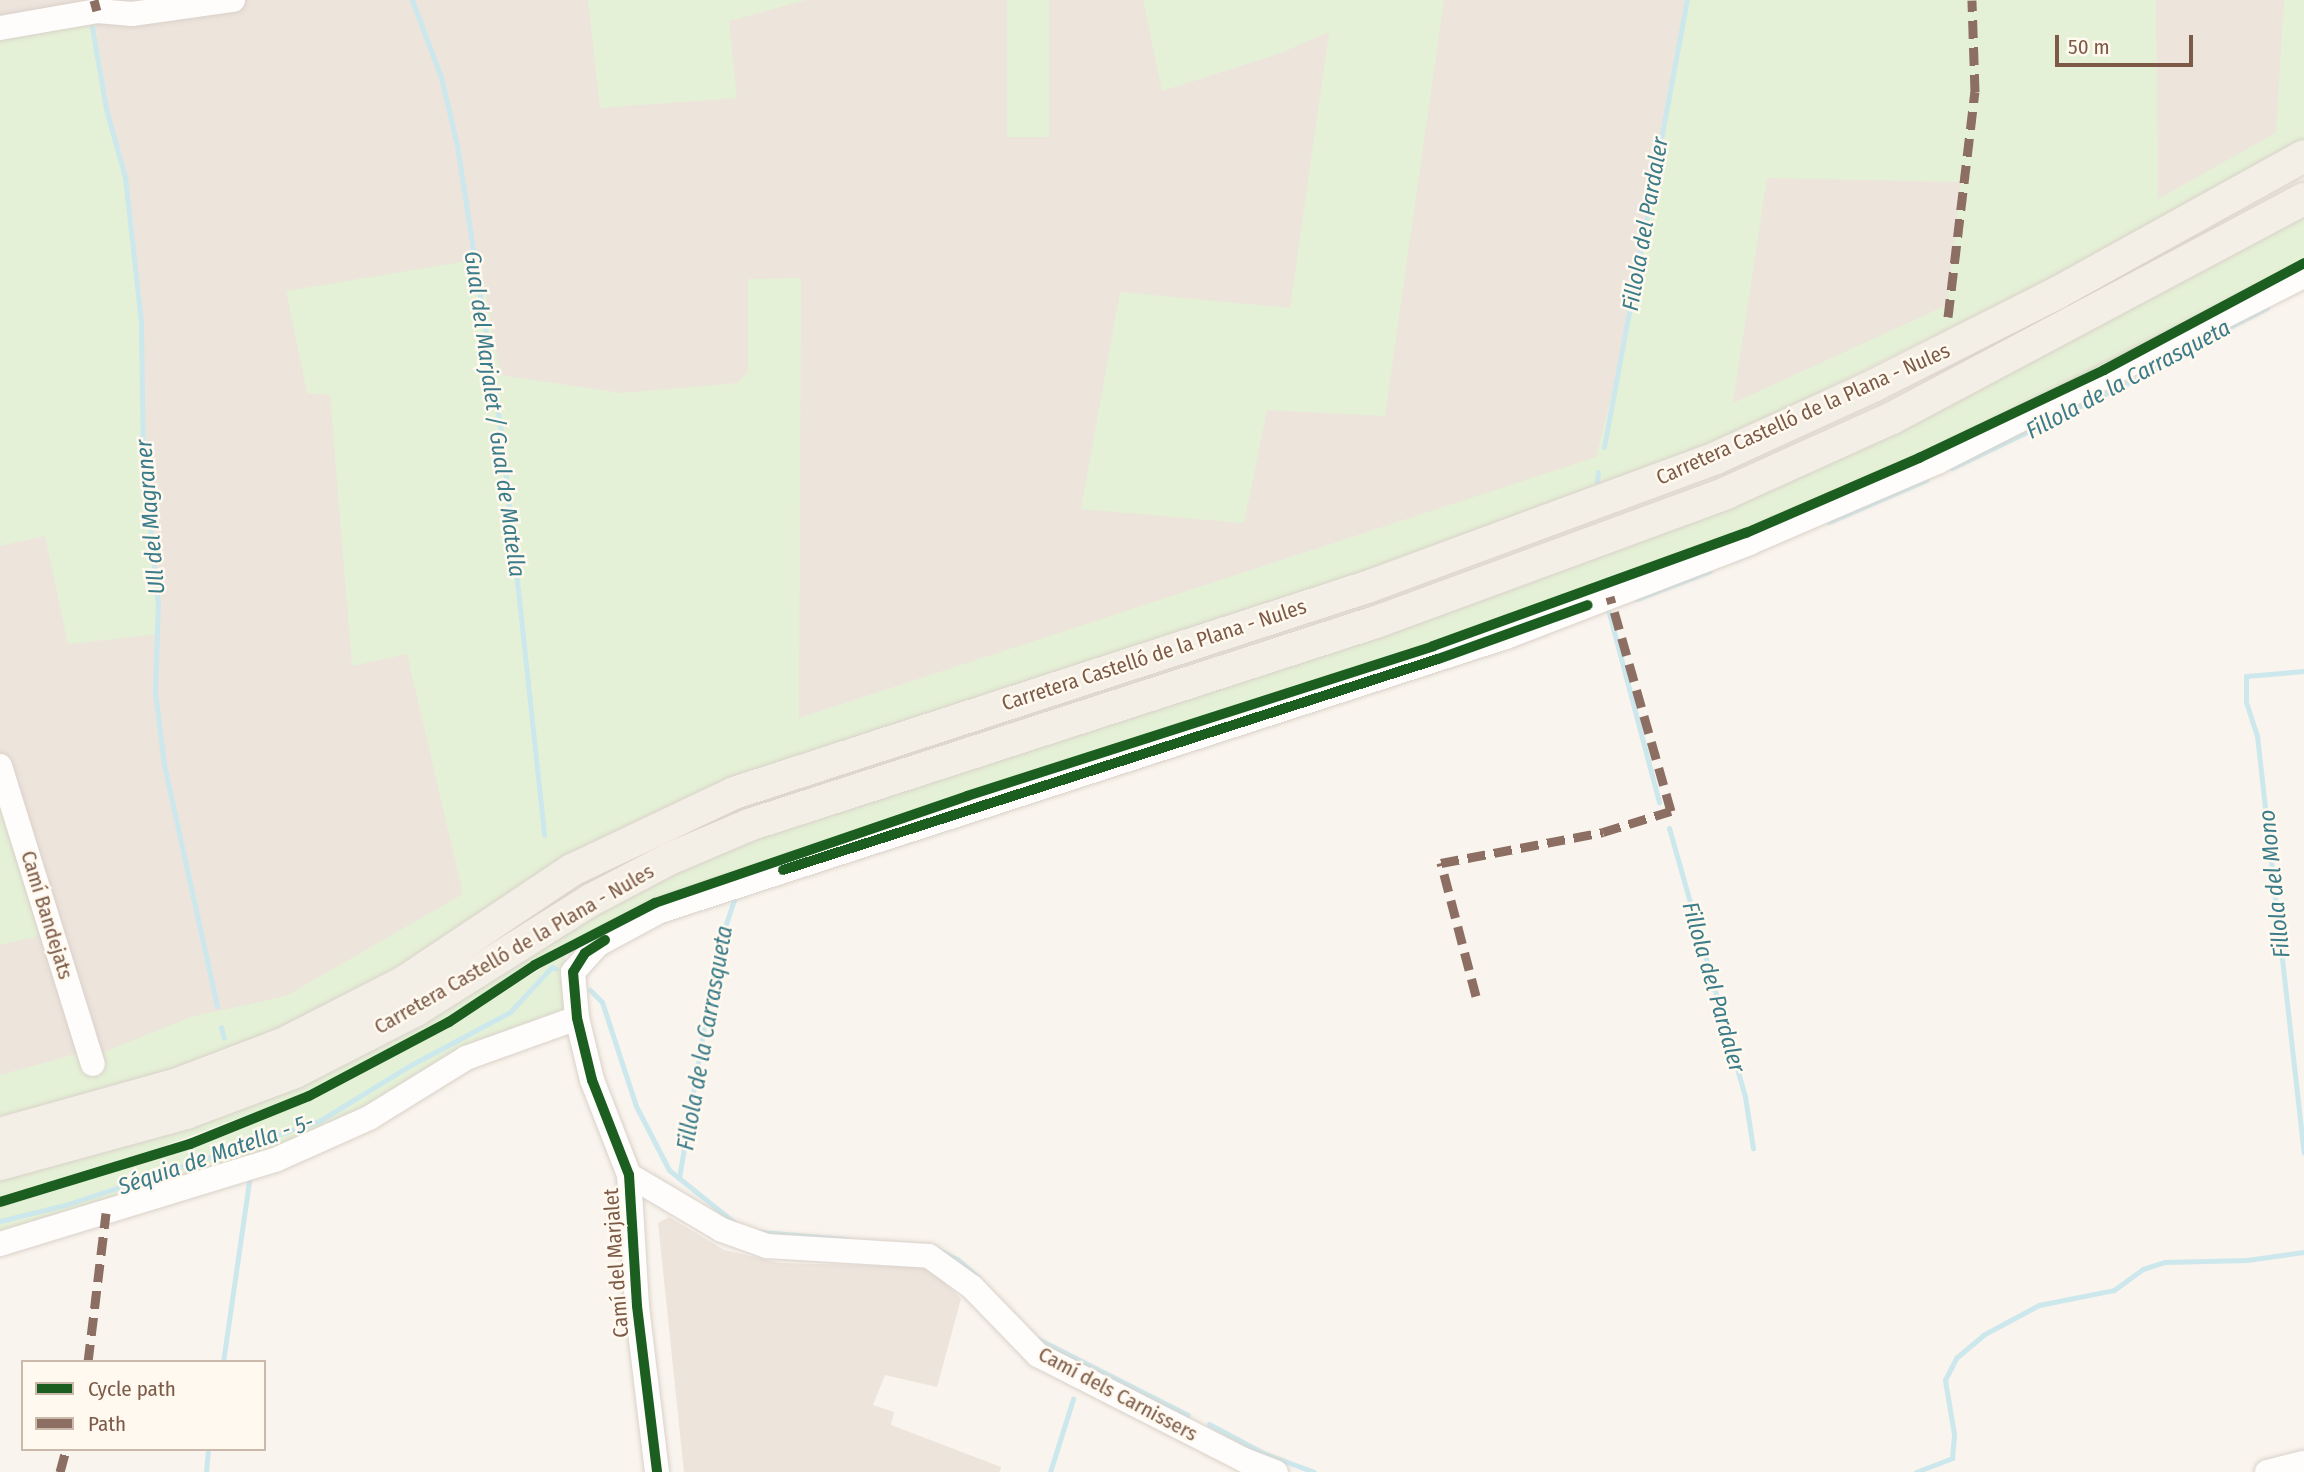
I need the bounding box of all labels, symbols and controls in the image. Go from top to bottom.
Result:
scale bar [2059,21,2197,65]
text: 50 m [2068,34,2110,60]
water label: Fillola del Pardaler [1616,135,1674,313]
water label: Gual del Marjalet / Gual de Matella [458,249,532,579]
water label: Fillola de la Carrasqueta [2021,313,2235,445]
street label: Carretera Castelló de la Plana - Nules [1652,338,1954,490]
water label: Ull del Magraner [129,438,171,596]
street label: Carretera Castelló de la Plana - Nules [999,594,1309,716]
water label: Fillola del Mono [2252,808,2296,960]
street label: Camí Bandejats [16,848,78,982]
street label: Carretera Castelló de la Plana - Nules [370,858,658,1040]
water label: Fillola del Pardaler [1676,899,1752,1075]
water label: Fillola de la Carrasqueta [672,924,738,1152]
water label: Séquia de Matella - 5- [115,1108,317,1200]
street label: Camí del Marjalet [598,1187,634,1339]
street label: Camí dels Carnissers [1034,1341,1202,1447]
legend [21,1360,266,1451]
text: Cycle path [88,1376,176,1402]
text: Path [88,1411,126,1437]

